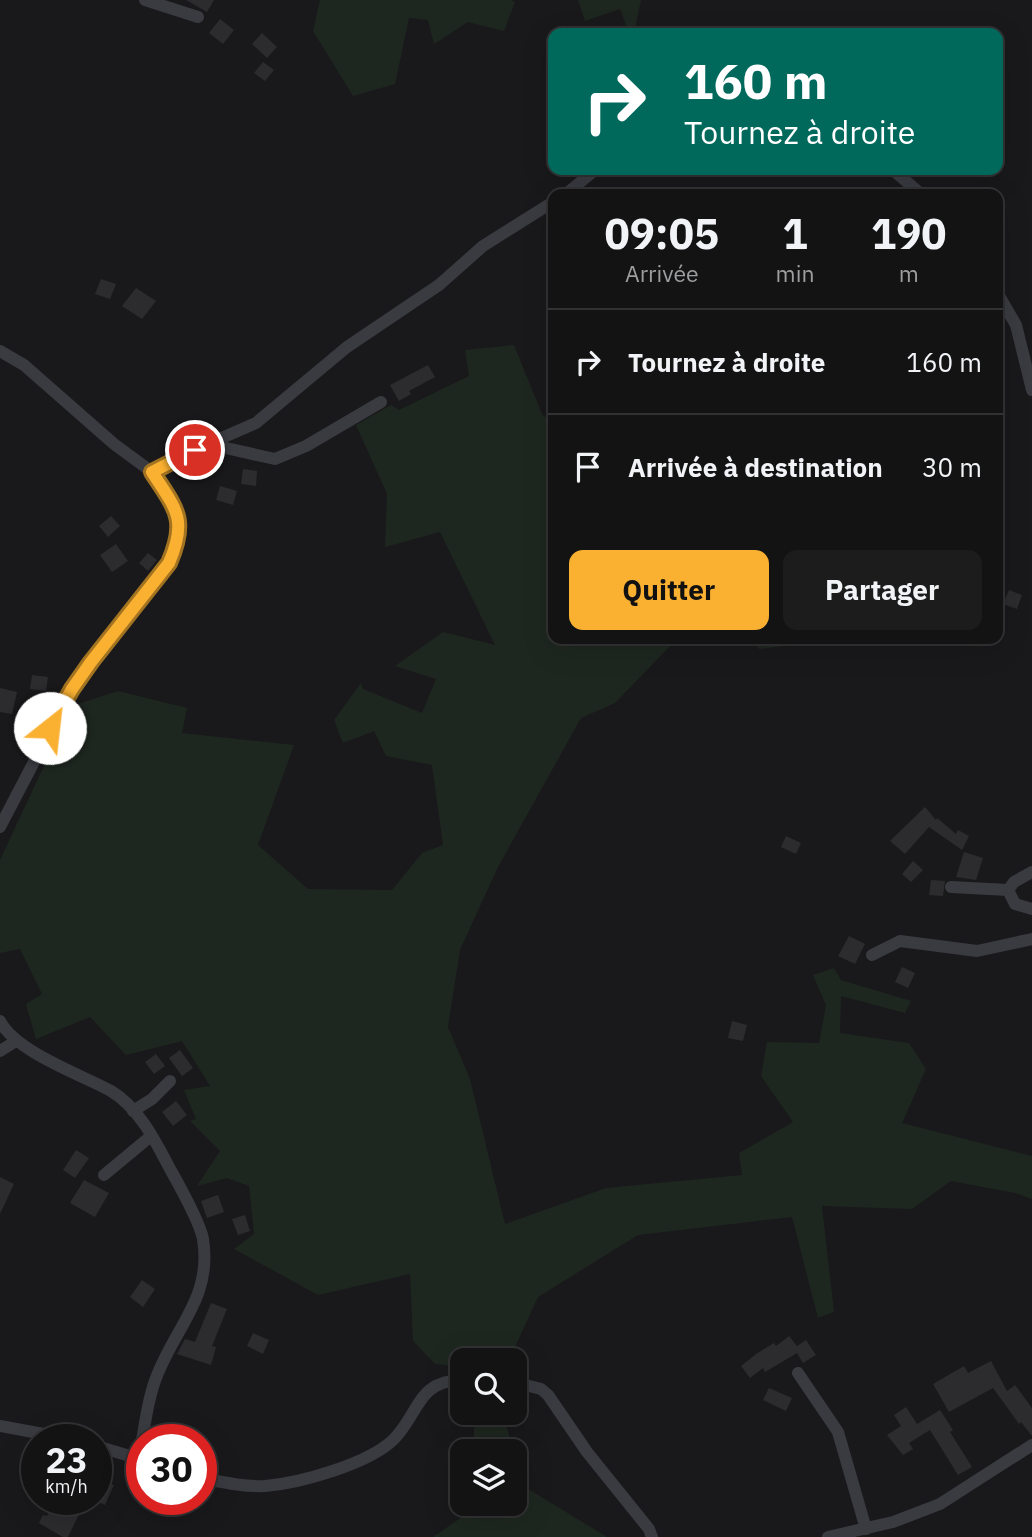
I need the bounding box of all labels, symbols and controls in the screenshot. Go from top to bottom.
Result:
text: 160 m [684,49,828,112]
icon: right [569,56,660,147]
text: Tournez à droite [684,111,915,153]
text: 09:05 [604,206,719,261]
text: 1 [782,206,808,261]
text: 190 [871,206,947,261]
text: Arrivée [625,258,699,288]
text: min [776,258,814,288]
text: m [899,258,919,288]
icon: right [569,343,607,381]
text: Tournez à droite [628,345,825,379]
text: 160 m [906,345,982,379]
pin [165,420,225,480]
icon: arrive [176,431,214,469]
icon: arrive [569,448,607,486]
text: Arrivée à destination [628,450,883,484]
text: 30 m [922,450,982,484]
button: Quitter [569,550,769,630]
button: Partager [783,550,982,630]
position arrow [13,691,87,765]
map controls [450,1348,527,1516]
button: search [450,1348,527,1425]
speed limit sign: 30 [126,1424,217,1515]
text: 23 [45,1437,88,1483]
button: layers [450,1439,527,1516]
text: km/h [45,1475,88,1498]

